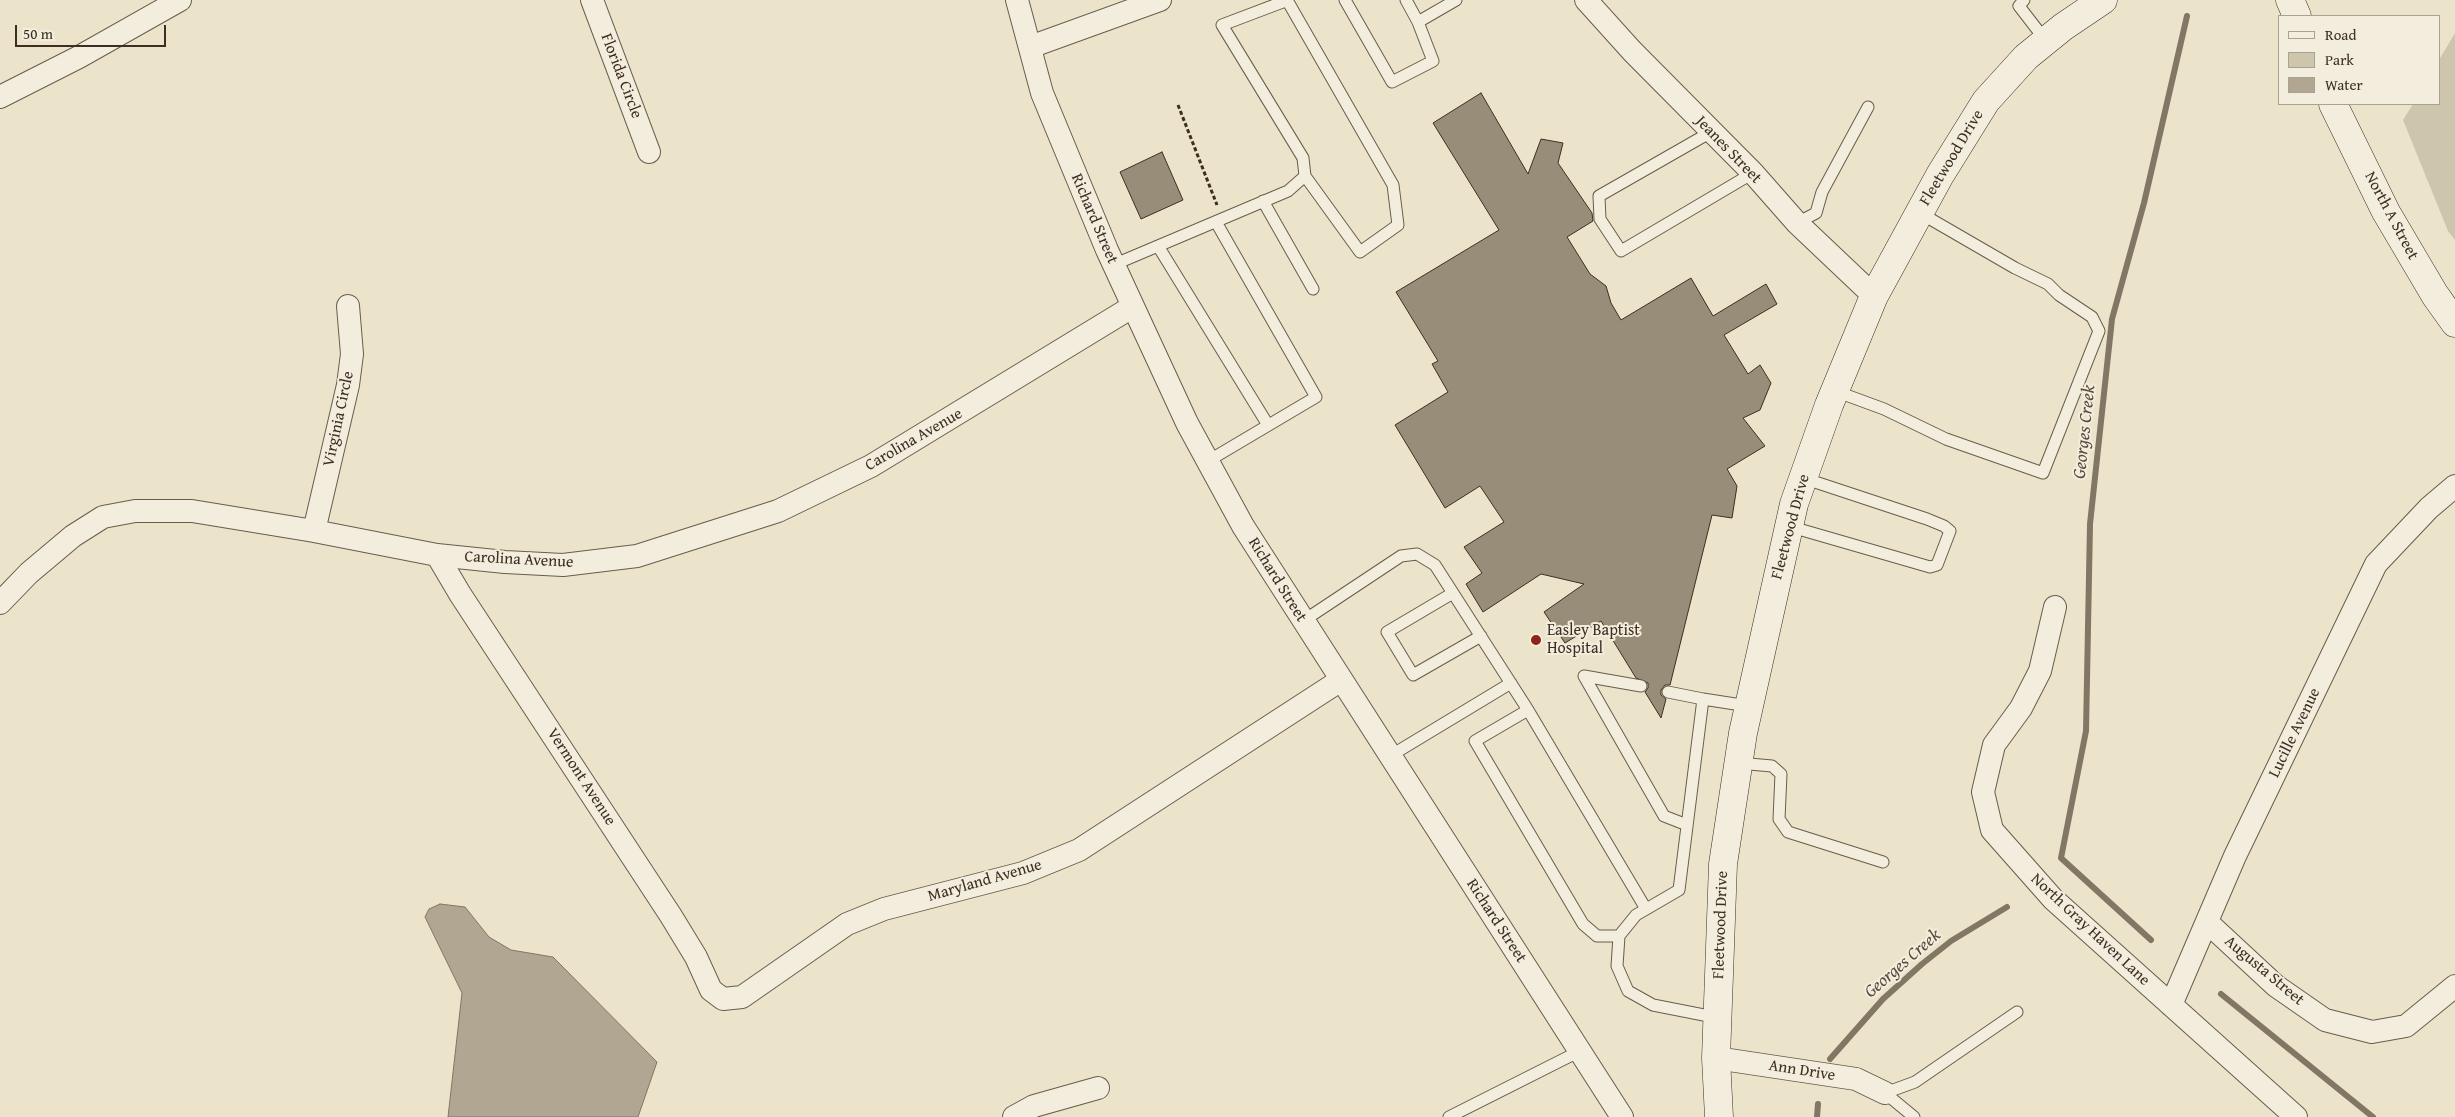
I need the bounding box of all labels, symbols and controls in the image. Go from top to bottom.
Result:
scale bar [18,15,169,47]
legend [2278,15,2440,105]
text: 50 m [23,23,53,44]
text: Road [2325,24,2356,45]
street label: Florida Circle [596,31,646,121]
text: Park [2325,49,2354,70]
text: Water [2325,74,2363,95]
street label: Fleetwood Drive [1916,107,1988,209]
street label: Jeanes Street [1691,112,1765,188]
street label: North A Street [2360,169,2422,263]
street label: Richard Street [1066,171,1122,267]
street label: Virginia Circle [320,370,358,468]
water label: Georges Creek [2069,384,2101,480]
street label: Carolina Avenue [862,404,966,476]
street label: Fleetwood Drive [1768,472,1814,582]
street label: Richard Street [1243,534,1311,626]
street label: Carolina Avenue [464,548,574,572]
place label: Easley Baptist Hospital [1547,621,1640,659]
marker: Easley Baptist Hospital [1529,633,1543,647]
street label: Lucille Avenue [2265,685,2325,781]
street label: Vermont Avenue [542,725,620,829]
street label: Maryland Avenue [926,856,1044,906]
street label: North Gray Haven Lane [2027,870,2153,990]
street label: Fleetwood Drive [1710,871,1732,979]
street label: Richard Street [1462,875,1530,967]
water label: Georges Creek [1860,925,1946,1003]
street label: Augusta Street [2220,932,2308,1010]
street label: Ann Drive [1767,1056,1837,1086]

